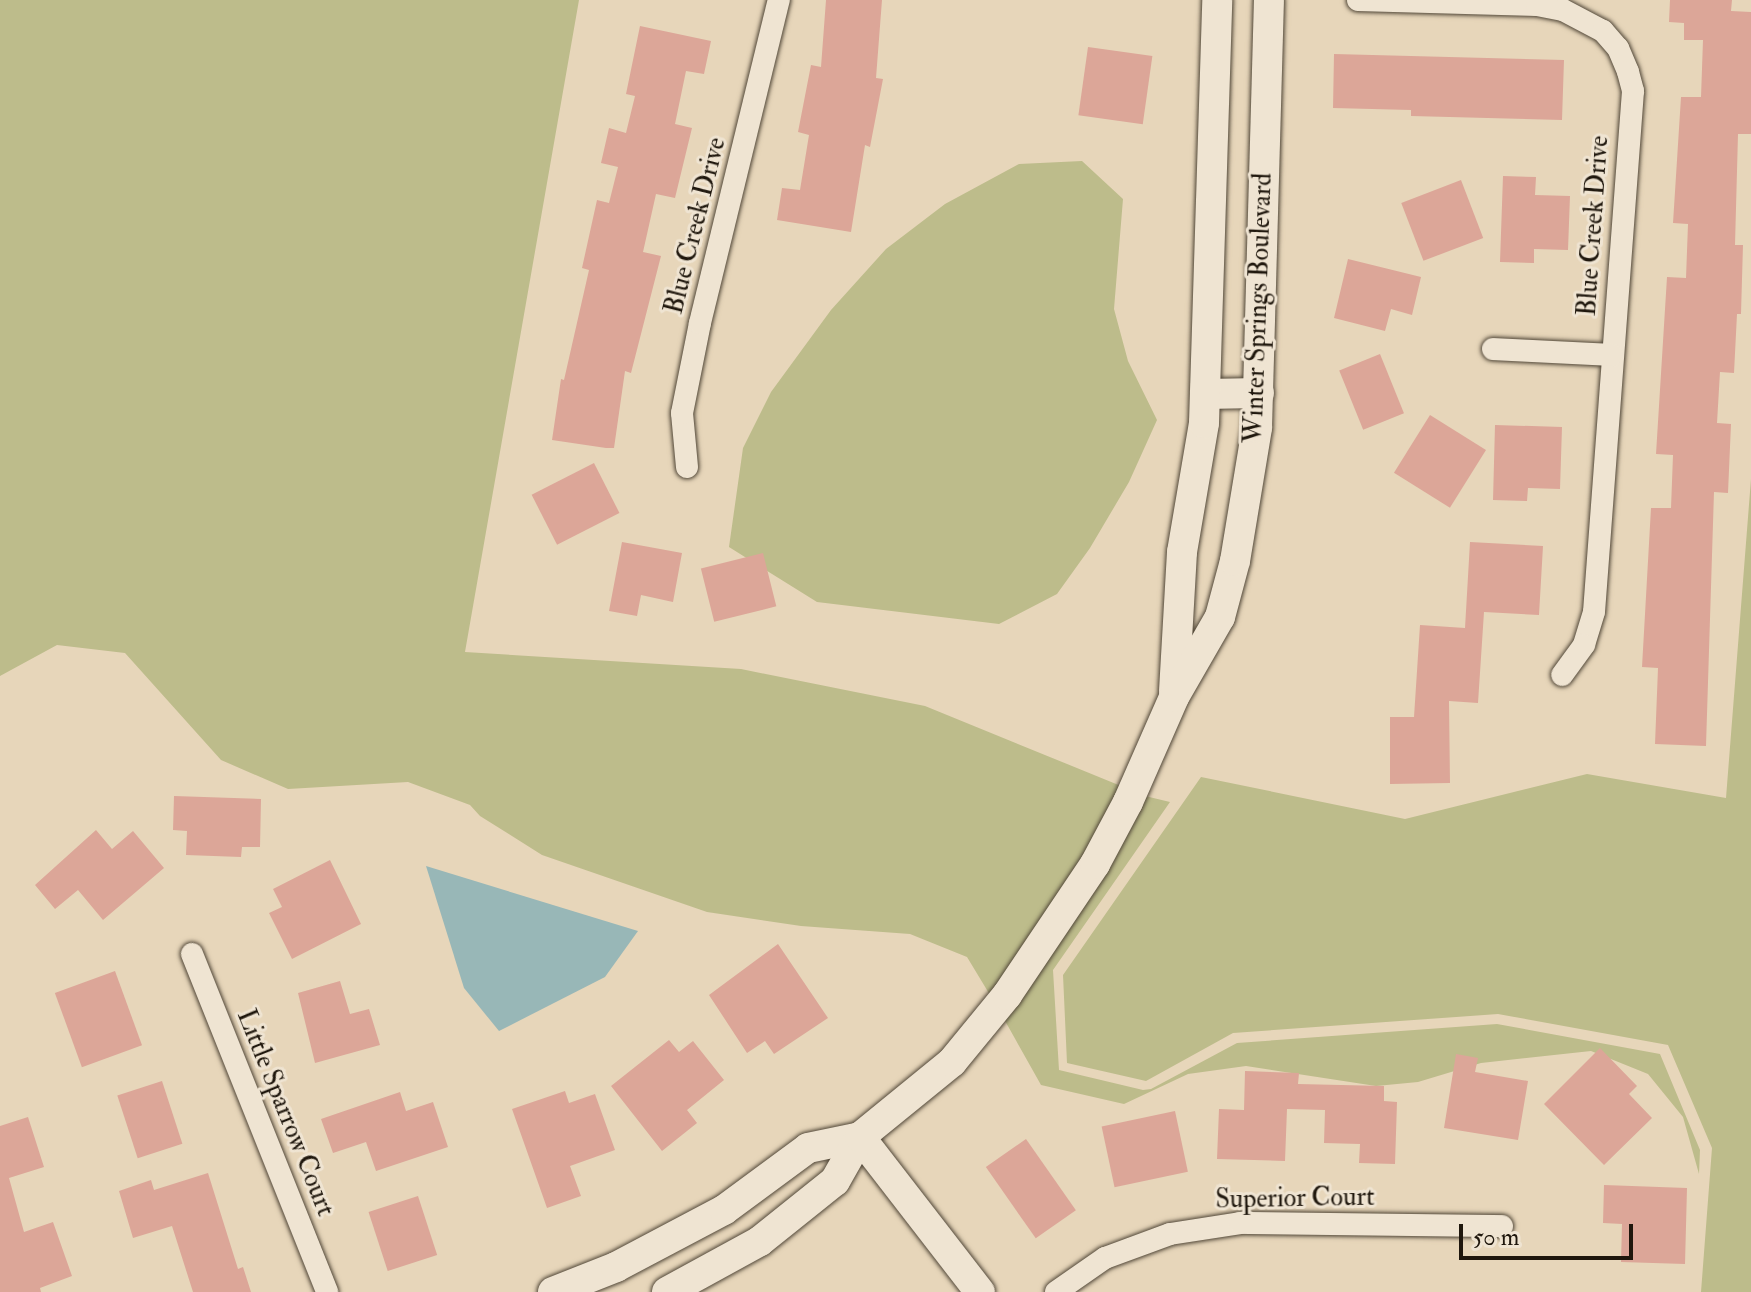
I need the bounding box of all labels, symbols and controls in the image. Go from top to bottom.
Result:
street label: Blue Creek Drive [659,134,733,318]
street label: Blue Creek Drive [1572,135,1616,317]
street label: Winter Springs Boulevard [1239,172,1279,444]
street label: Little Sparrow Court [229,1005,341,1221]
street label: Superior Court [1215,1182,1375,1216]
scale bar [1463,1208,1637,1258]
text: 50 m [1473,1222,1519,1253]

